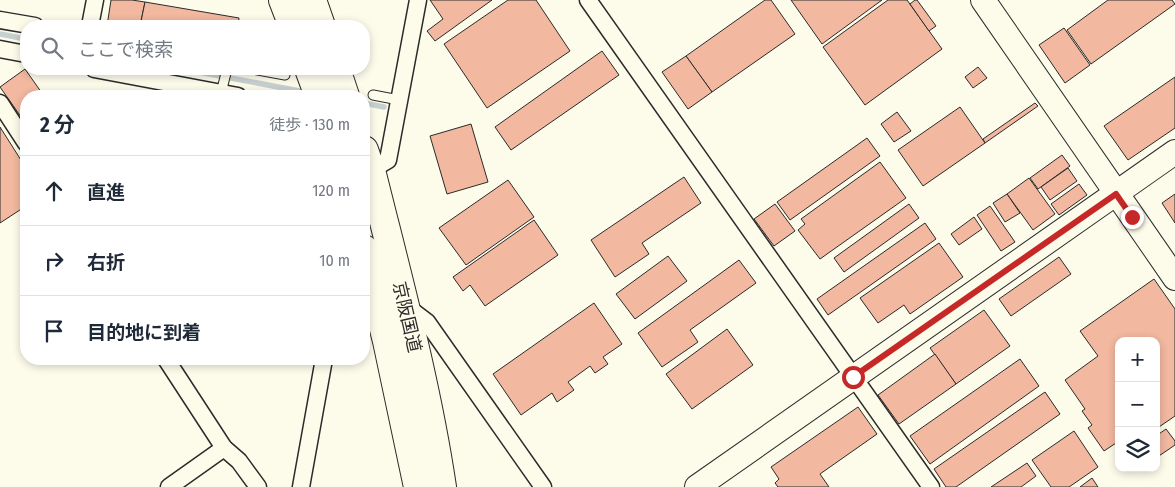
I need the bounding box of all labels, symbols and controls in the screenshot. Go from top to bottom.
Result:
search box [20,20,370,75]
icon: search [38,34,66,62]
text: ここで検索 [78,38,173,61]
text: 2 分 [40,112,75,138]
text: 徒歩 · 130 m [269,115,350,134]
icon: ahead [40,177,68,205]
text: 直進 [87,181,125,204]
text: 120 m [312,181,350,200]
route end [1121,206,1144,229]
icon: right [40,247,68,275]
text: 右折 [87,251,125,274]
text: 10 m [319,251,350,270]
street label: 京阪国道 [388,279,426,355]
icon: arrive [40,317,68,345]
text: 目的地に到着 [87,321,201,344]
map controls [1115,337,1160,472]
button: + [1115,337,1160,382]
route start [842,366,865,389]
button: − [1115,382,1160,427]
button: layers [1115,427,1160,472]

